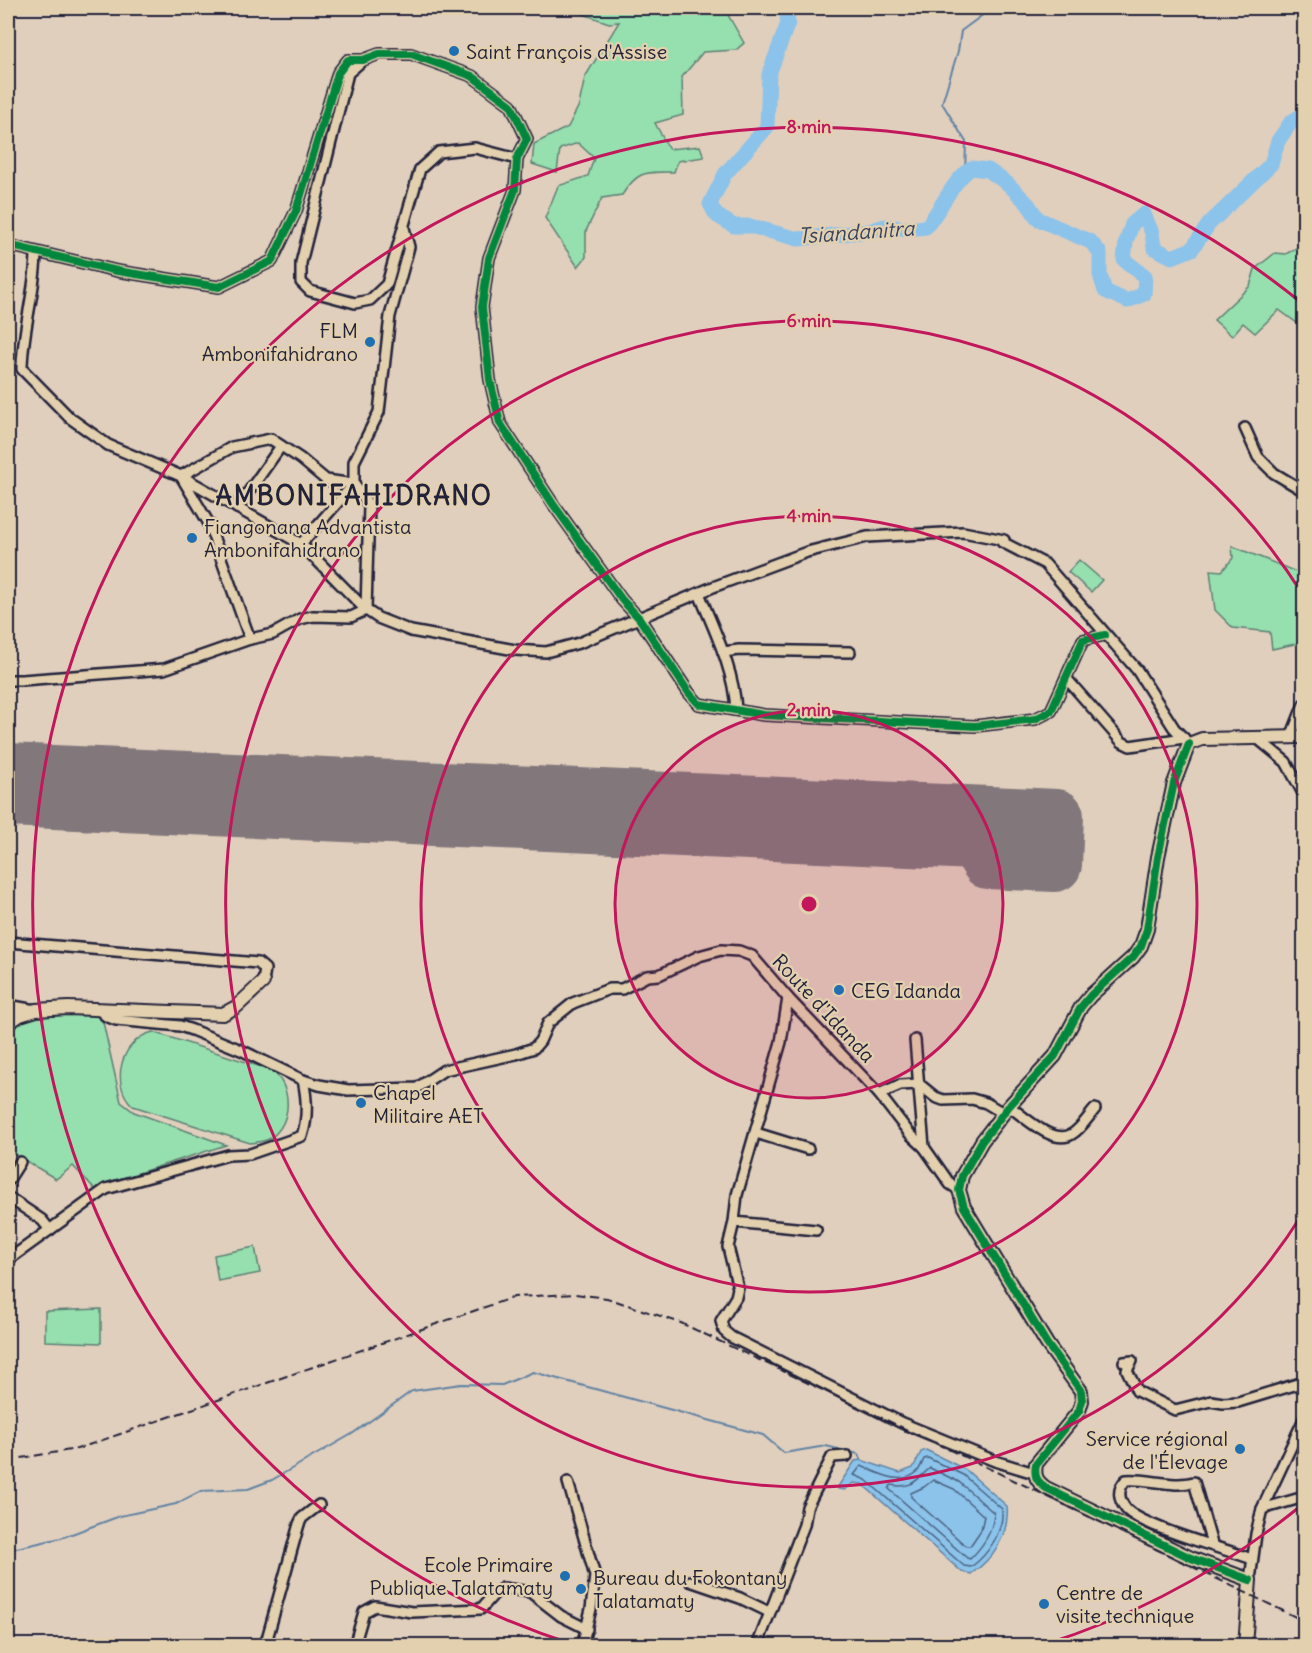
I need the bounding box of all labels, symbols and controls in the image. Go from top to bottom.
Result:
place label: Saint François d'Assise [466,39,667,64]
marker: Saint François d'Assise [447,44,461,58]
text: 8 min [787,115,832,138]
water label: Tsiandanitra [797,214,916,250]
text: 6 min [787,309,832,332]
place label: FLM Ambonifahidrano [202,318,358,366]
marker: FLM Ambonifahidrano [363,335,377,349]
district label: AMBONIFAHIDRANO [216,479,492,512]
text: 4 min [787,504,832,527]
place label: Fiangonana Advantista Ambonifahidrano [204,514,411,562]
marker: Fiangonana Advantista Ambonifahidrano [185,531,199,545]
text: 2 min [787,698,832,721]
centre of rings [799,894,819,914]
street label: Route d'Idanda [767,949,881,1067]
place label: CEG Idanda [851,978,961,1003]
marker: CEG Idanda [832,983,846,997]
place label: Chapel Militaire AET [373,1080,483,1128]
marker: Chapel Militaire AET [354,1096,368,1110]
place label: Service régional de l'Élevage [1086,1426,1228,1474]
marker: Service régional de l'Élevage [1233,1442,1247,1456]
place label: Ecole Primaire Publique Talatamaty [369,1552,553,1600]
place label: Bureau du Fokontany Talatamaty [593,1565,787,1613]
marker: Ecole Primaire Publique Talatamaty [558,1569,572,1583]
place label: Centre de visite technique [1056,1580,1194,1628]
marker: Bureau du Fokontany Talatamaty [574,1582,588,1596]
marker: Centre de visite technique [1037,1597,1051,1611]

